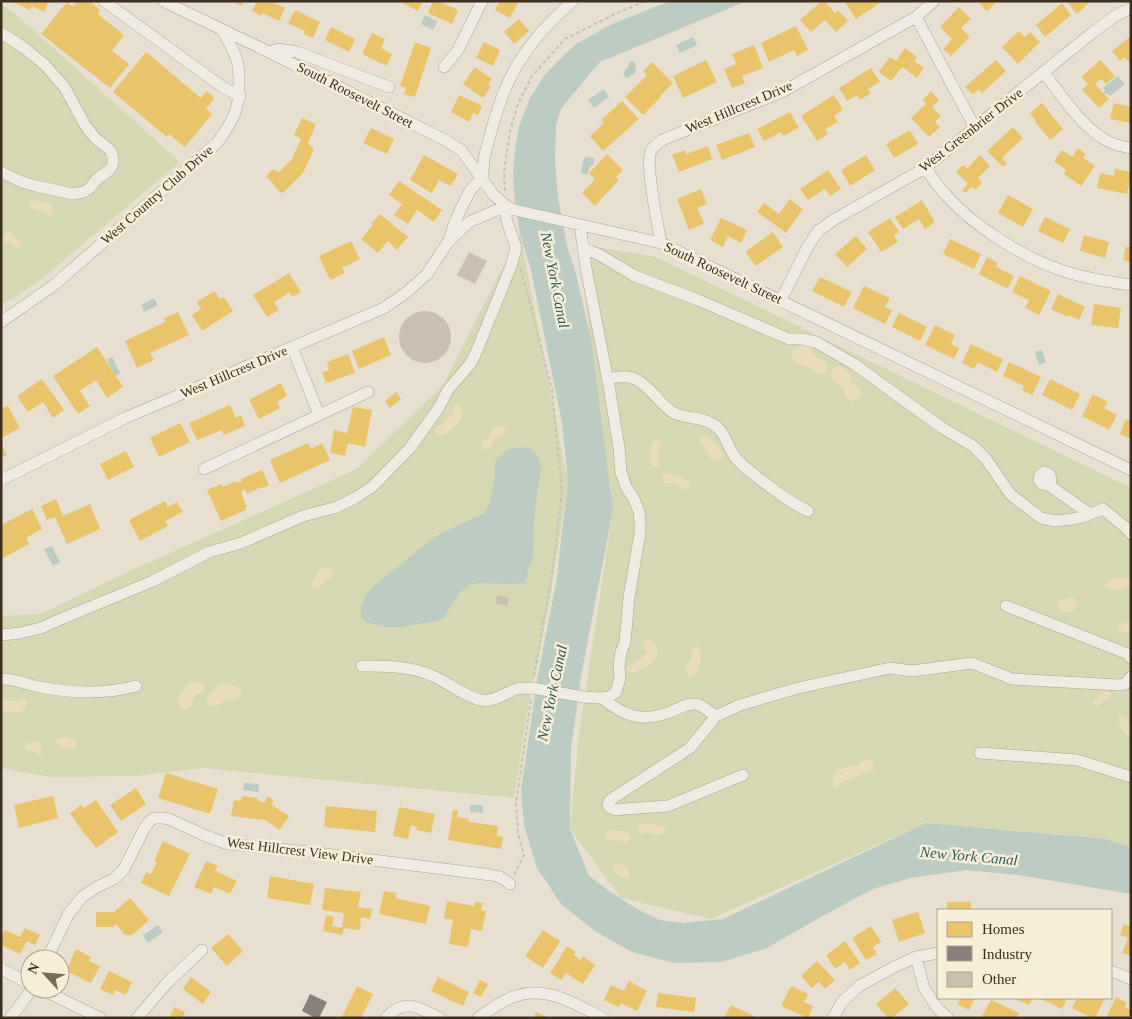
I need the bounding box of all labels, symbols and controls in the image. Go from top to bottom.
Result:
street label: South Roosevelt Street [294,59,416,131]
street label: West Hillcrest Drive [683,78,795,136]
street label: West Greenbrier Drive [916,85,1026,175]
street label: West Country Club Drive [98,142,216,248]
water label: New York Canal [538,229,572,330]
street label: South Roosevelt Street [662,239,784,307]
street label: West Hillcrest Drive [178,343,290,401]
water label: New York Canal [534,643,570,743]
street label: West Hillcrest View Drive [226,835,374,867]
water label: New York Canal [919,844,1018,868]
legend [937,909,1112,999]
text: Homes [982,921,1025,937]
text: Industry [982,946,1032,962]
north arrow [20,949,70,999]
text: N [25,961,43,976]
text: Other [982,971,1016,987]

